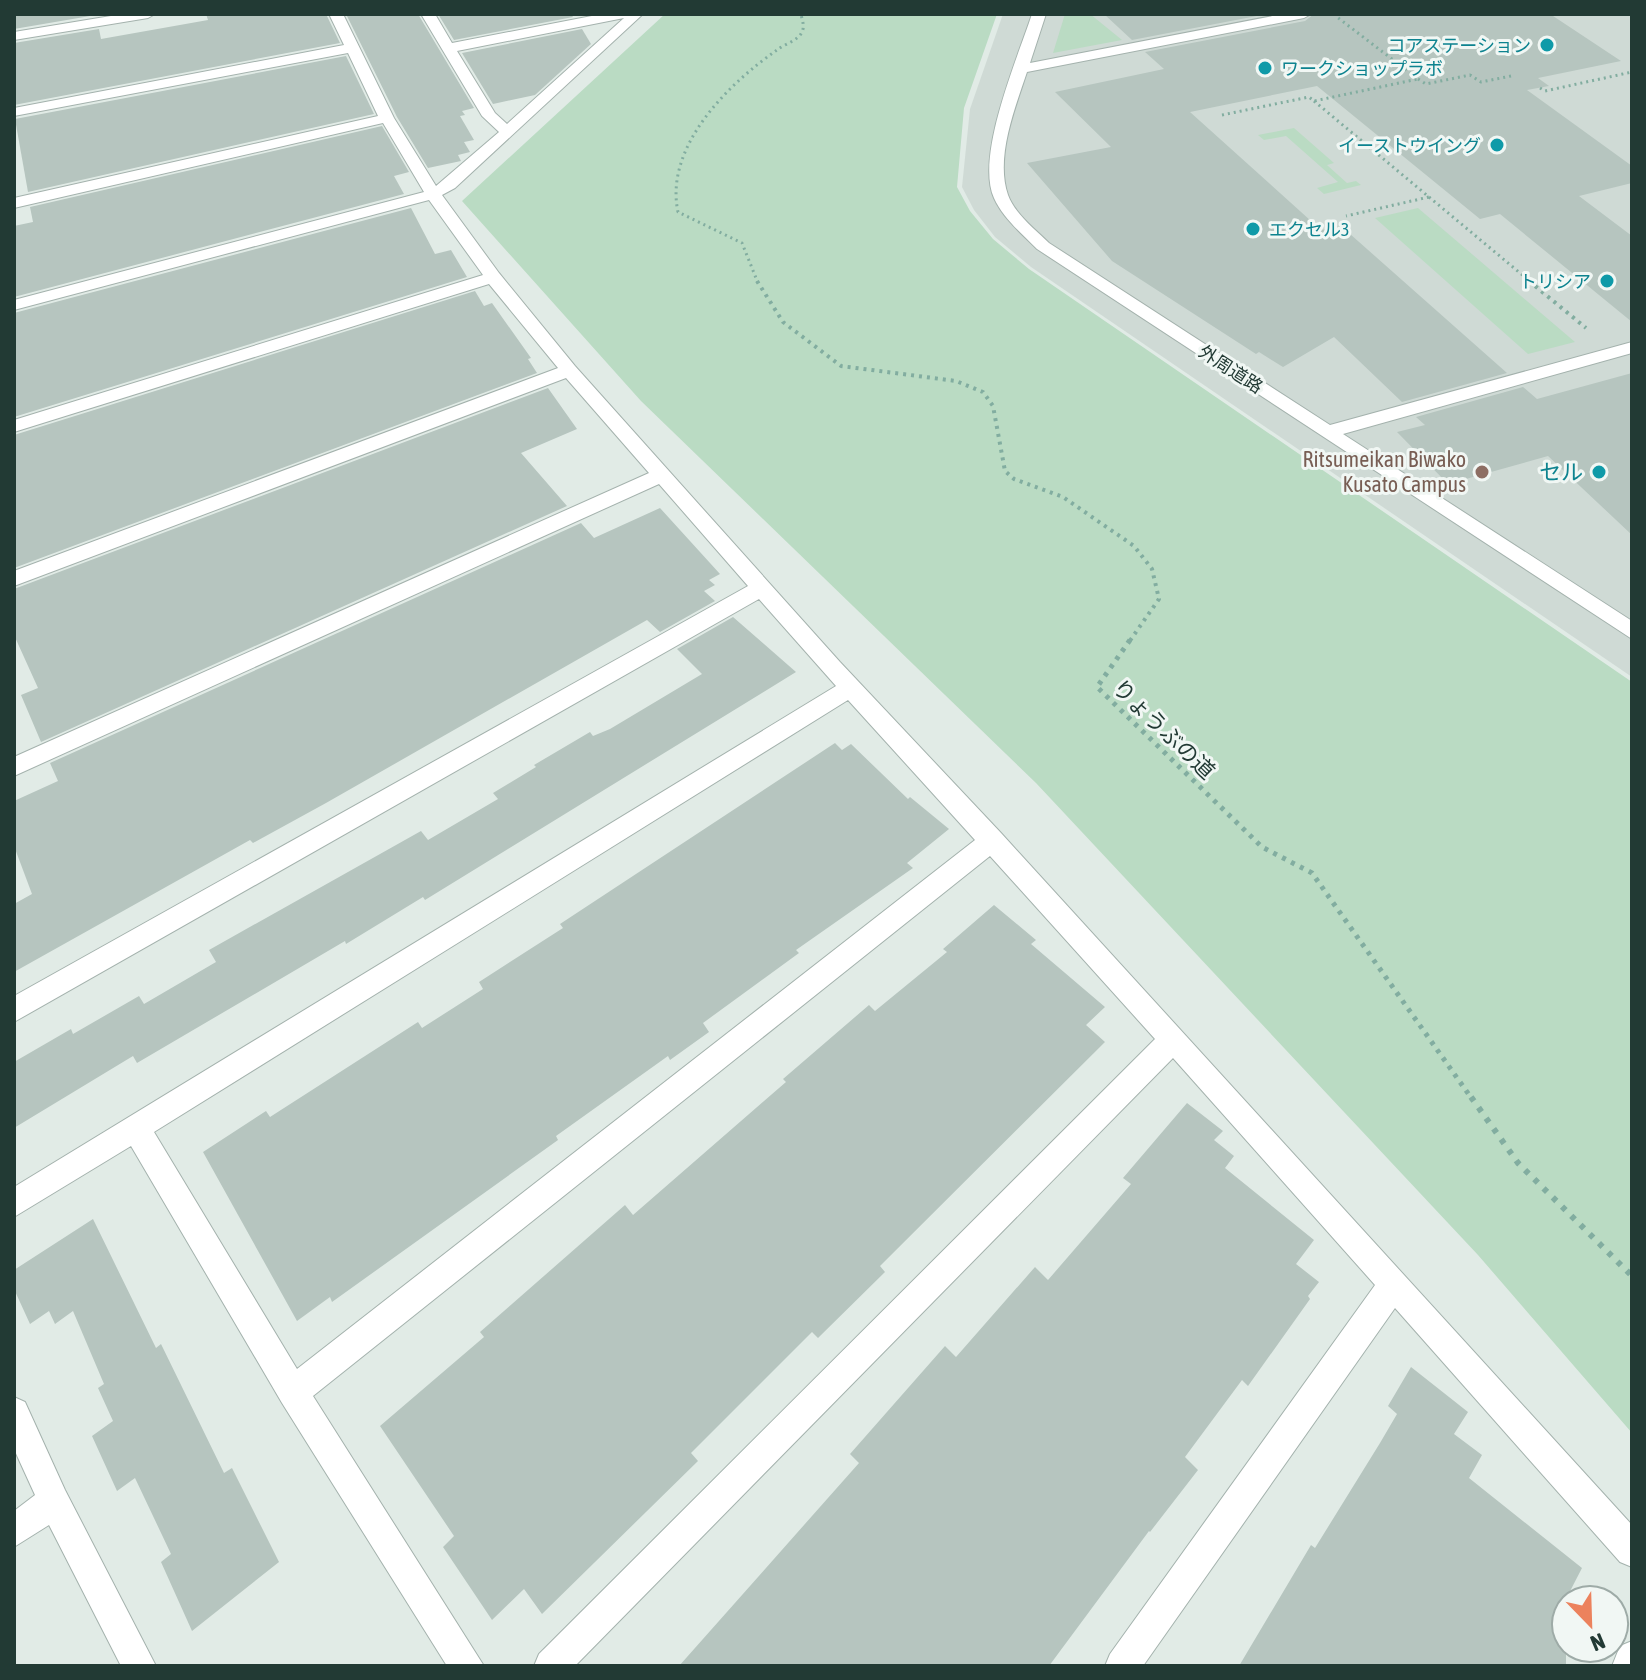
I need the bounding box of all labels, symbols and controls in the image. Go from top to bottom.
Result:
place label: コアステーション [1387,35,1531,56]
marker: コアステーション [1538,36,1556,54]
place label: ワークショップラボ [1281,58,1443,79]
marker: ワークショップラボ [1256,59,1274,77]
place label: イーストウイング [1338,135,1481,156]
marker: イーストウイング [1488,136,1506,154]
place label: エクセル3 [1269,219,1349,240]
marker: エクセル3 [1244,220,1262,238]
place label: トリシア [1519,271,1591,292]
marker: トリシア [1598,272,1616,290]
street label: 外周道路 [1195,341,1267,397]
place label: Ritsumeikan Biwako Kusato Campus [1303,446,1466,497]
place label: セル [1539,459,1583,485]
marker: Ritsumeikan Biwako Kusato Campus [1473,463,1491,481]
marker: セル [1590,463,1608,481]
street label: りょうぶの道 [1107,674,1221,784]
north arrow [1550,1584,1630,1664]
text: N [1587,1628,1609,1657]

